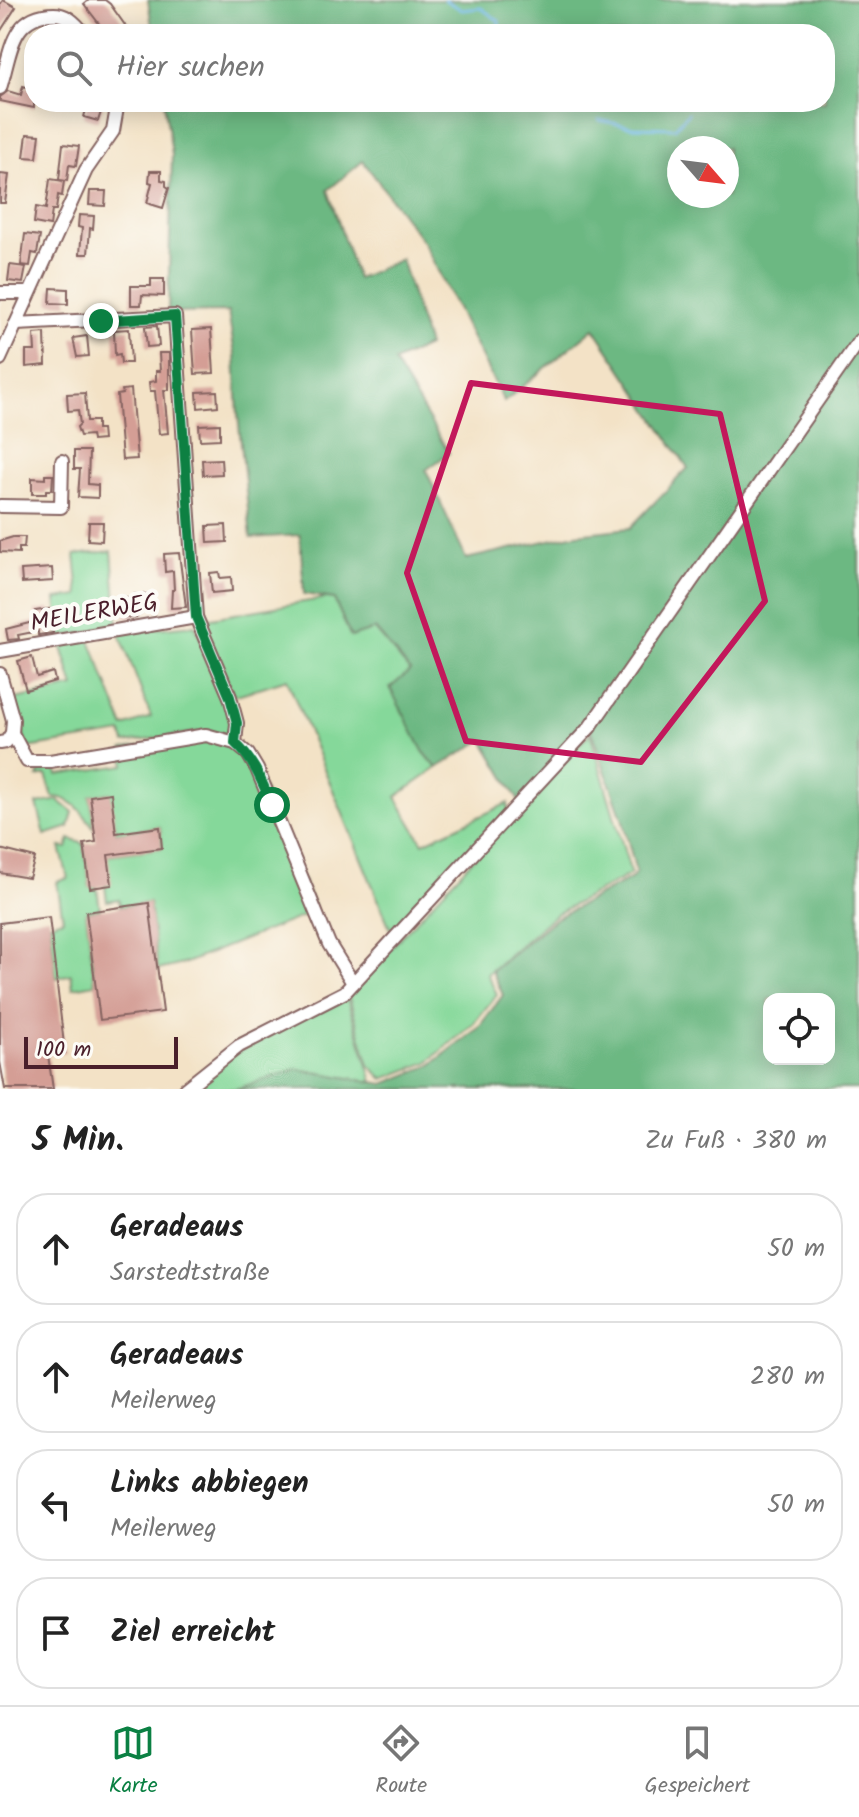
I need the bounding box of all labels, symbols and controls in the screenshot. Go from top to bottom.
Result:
search box [24,24,835,112]
text: Hier suchen [116,44,265,92]
icon: search [52,46,96,90]
north arrow [667,136,739,208]
route end [83,303,119,339]
street label: MEILERWEG [27,583,161,644]
route start [254,787,290,823]
map controls [763,993,835,1065]
button: locate [763,993,835,1065]
scale bar [24,1033,178,1069]
text: 100 m [36,1033,91,1068]
text: 5 Min. [32,1114,124,1168]
text: Zu Fuß · 380 m [645,1120,827,1162]
text: Geradeaus [110,1204,243,1252]
icon: ahead [34,1227,78,1271]
text: 50 m [767,1228,825,1270]
text: Sarstedtstraße [110,1252,269,1294]
text: Geradeaus [110,1332,243,1380]
icon: ahead [34,1355,78,1399]
text: 280 m [750,1356,825,1398]
text: Meilerweg [110,1380,217,1422]
text: Links abbiegen [110,1460,309,1508]
icon: left [34,1483,78,1527]
text: 50 m [767,1484,825,1526]
text: Meilerweg [110,1508,217,1550]
text: Ziel erreicht [110,1609,275,1657]
icon: arrive [34,1611,78,1655]
tab: Karte [109,1721,158,1804]
tab: Route [375,1721,427,1804]
tab: Gespeichert [645,1721,750,1804]

